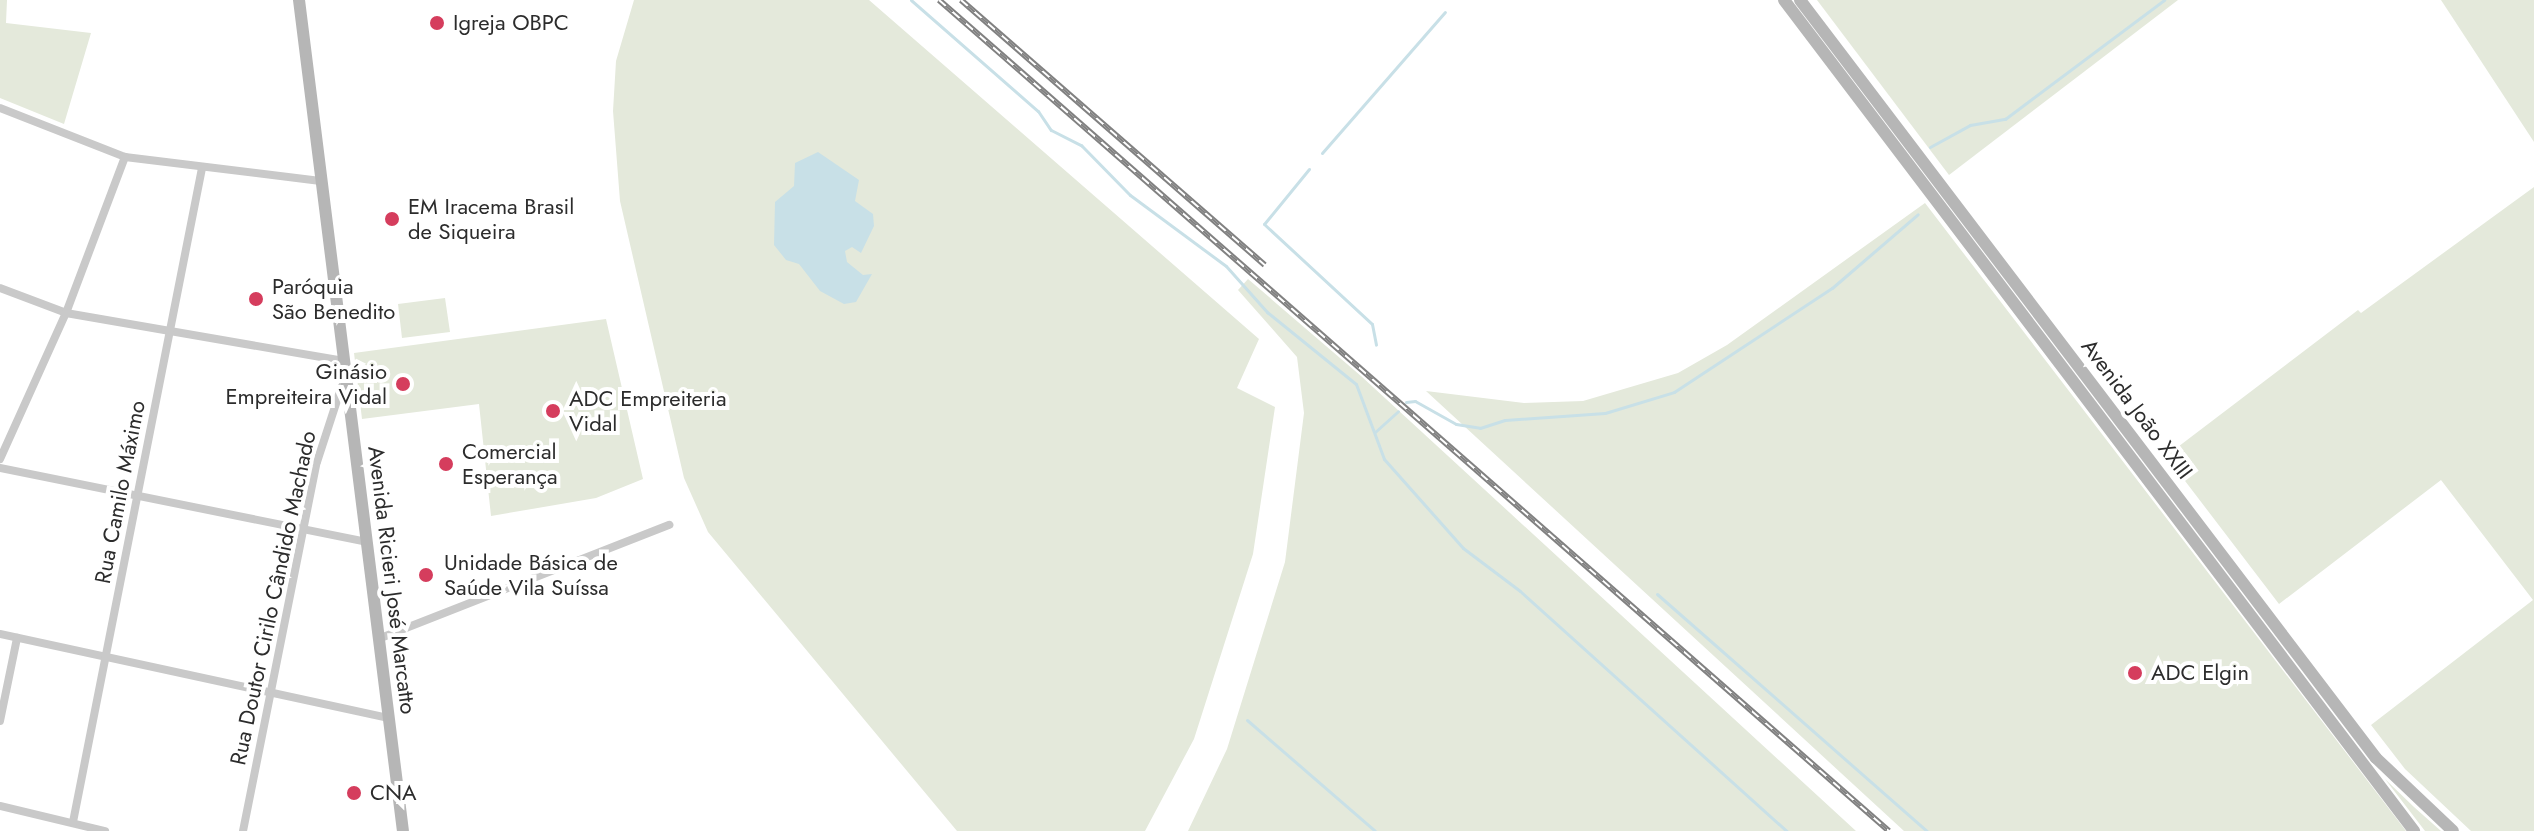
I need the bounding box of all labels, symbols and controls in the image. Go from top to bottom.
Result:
place label: Igreja OBPC [453,10,569,36]
marker: Igreja OBPC [428,14,446,32]
place label: EM Iracema Brasil de Siqueira [408,193,574,244]
marker: EM Iracema Brasil de Siqueira [383,210,401,228]
place label: Paróquia São Benedito [272,273,395,324]
marker: Paróquia São Benedito [247,290,265,308]
street label: Avenida João XXIII [2076,334,2198,484]
place label: Ginásio Empreiteira Vidal [225,358,387,410]
marker: Ginásio Empreiteira Vidal [394,375,412,393]
place label: ADC Empreiteria Vidal [569,385,727,436]
street label: Rua Camilo Máximo [89,398,151,586]
marker: ADC Empreiteria Vidal [544,402,562,420]
street label: Rua Doutor Cirilo Cândido Machado [225,428,321,768]
place label: Comercial Esperança [462,438,558,490]
street label: Avenida Ricieri José Marcatto [362,444,422,716]
marker: Comercial Esperança [437,455,455,473]
place label: Unidade Básica de Saúde Vila Suíssa [444,549,618,600]
marker: Unidade Básica de Saúde Vila Suíssa [415,564,437,586]
place label: ADC Elgin [2151,660,2249,686]
marker: ADC Elgin [2126,664,2144,682]
place label: CNA [370,780,417,806]
marker: CNA [345,784,363,802]

